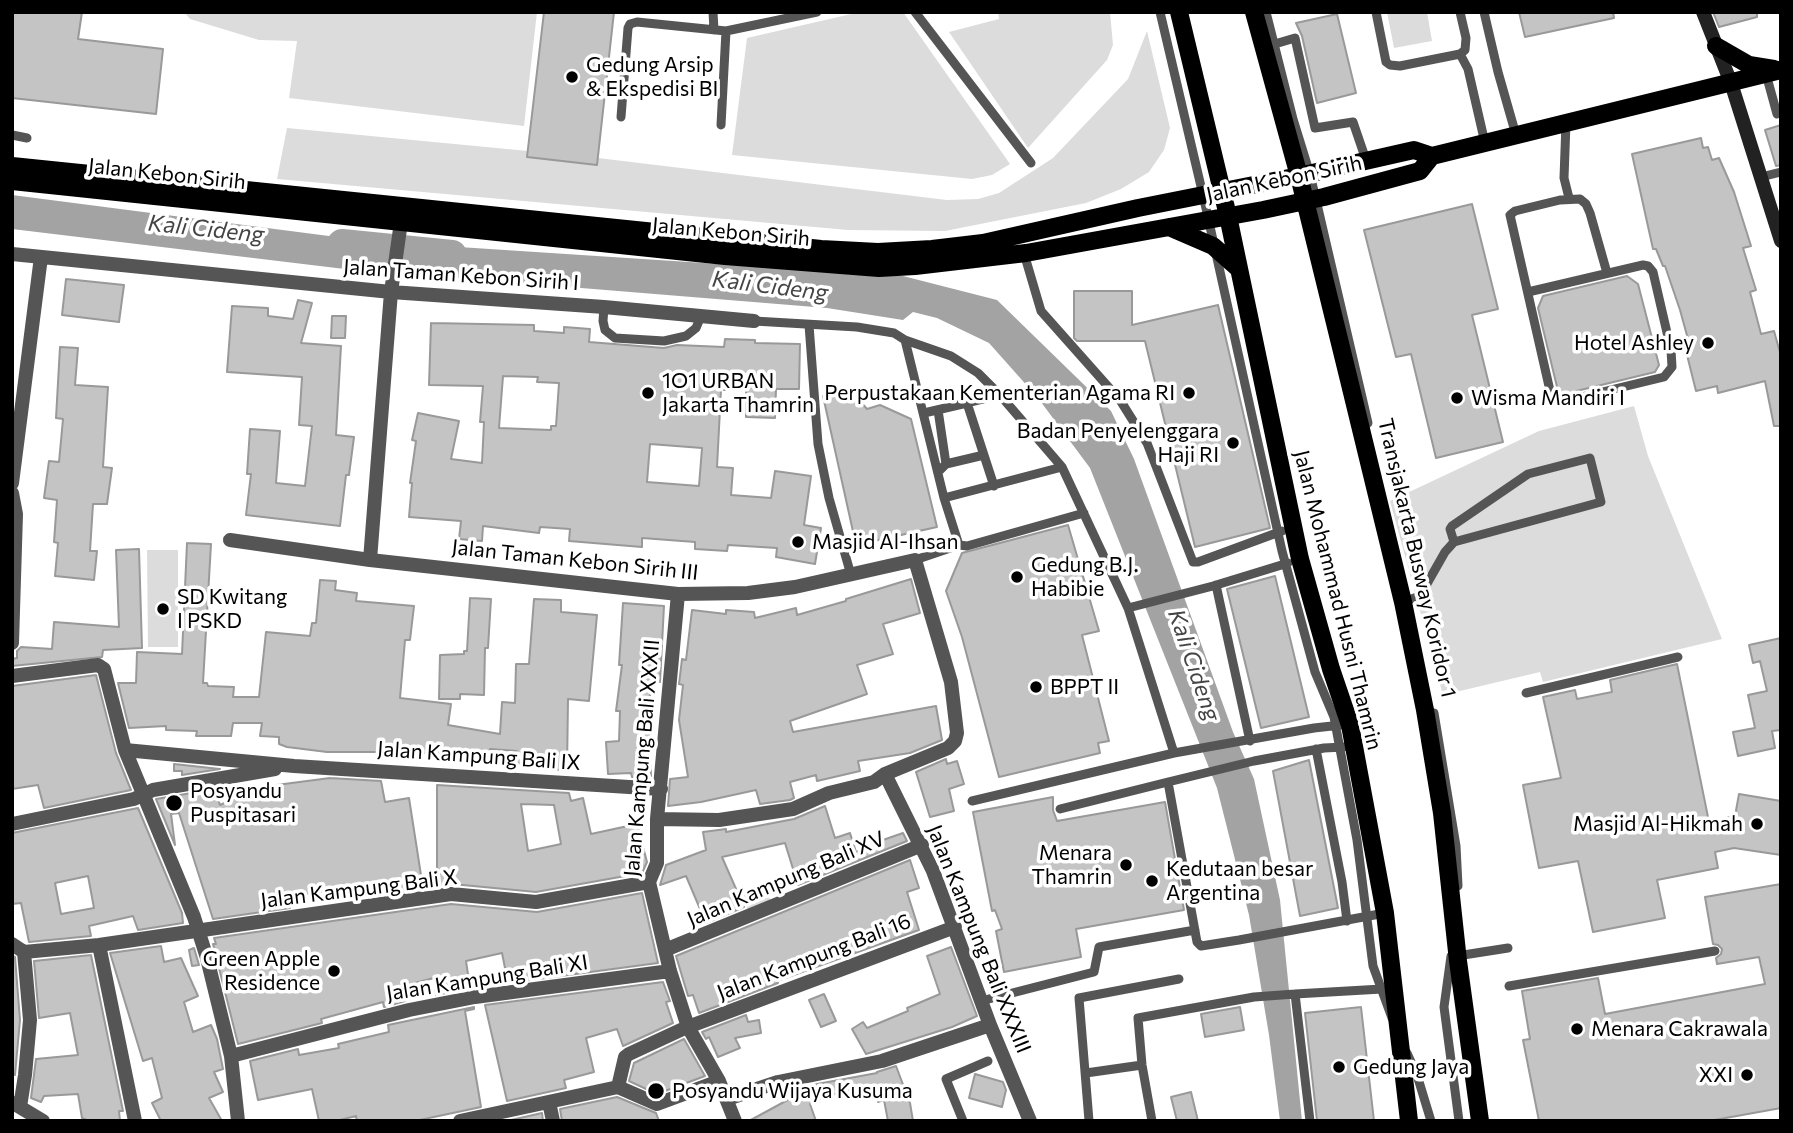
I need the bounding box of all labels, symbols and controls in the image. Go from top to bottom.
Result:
place label: Gedung Arsip & Ekspedisi BI [586,52,718,102]
marker: Gedung Arsip & Ekspedisi BI [564,69,580,85]
street label: Jalan Kebon Sirih [1204,150,1364,208]
street label: Jalan Kebon Sirih [87,153,247,195]
water label: Kali Cideng [147,209,265,249]
street label: Jalan Kebon Sirih [651,213,811,251]
street label: Jalan Taman Kebon Sirih I [342,254,580,296]
water label: Kali Cideng [711,265,829,307]
place label: Hotel Ashley [1574,330,1694,356]
marker: Hotel Ashley [1700,335,1716,351]
place label: 1O1 URBAN Jakarta Thamrin [662,368,814,418]
place label: Perpustakaan Kementerian Agama RI [824,380,1175,406]
marker: 1O1 URBAN Jakarta Thamrin [640,385,656,401]
marker: Perpustakaan Kementerian Agama RI [1181,385,1197,401]
place label: Wisma Mandiri I [1471,385,1625,411]
marker: Wisma Mandiri I [1449,390,1465,406]
street label: Transjakarta Busway Koridor 1 [1373,416,1461,700]
place label: Badan Penyelenggara Haji RI [1017,418,1219,468]
marker: Badan Penyelenggara Haji RI [1225,435,1241,451]
street label: Jalan Mohammad Husni Thamrin [1289,448,1387,752]
place label: Masjid Al-Ihsan [812,529,959,555]
marker: Masjid Al-Ihsan [790,534,806,550]
street label: Jalan Taman Kebon Sirih III [450,535,700,585]
place label: Gedung B.J. Habibie [1031,552,1138,602]
marker: Gedung B.J. Habibie [1009,569,1025,585]
place label: SD Kwitang I PSKD [177,584,287,634]
marker: SD Kwitang I PSKD [155,601,171,617]
water label: Kali Cideng [1162,606,1226,724]
street label: Jalan Kampung Bali XXXII [619,638,665,878]
place label: BPPT II [1050,674,1119,700]
marker: BPPT II [1028,679,1044,695]
street label: Jalan Kampung Bali IX [376,736,582,776]
place label: Posyandu Puspitasari [190,778,296,828]
marker: Posyandu Puspitasari [164,793,184,813]
place label: Masjid Al-Hikmah [1573,811,1743,837]
marker: Masjid Al-Hikmah [1749,816,1765,832]
street label: Jalan Kampung Bali XXXIII [922,821,1036,1057]
street label: Jalan Kampung Bali XV [683,826,889,932]
place label: Menara Thamrin [1031,840,1112,890]
place label: Kedutaan besar Argentina [1166,856,1313,906]
marker: Menara Thamrin [1118,857,1134,873]
street label: Jalan Kampung Bali X [259,864,459,914]
marker: Kedutaan besar Argentina [1144,873,1160,889]
street label: Jalan Kampung Bali 16 [714,908,914,1006]
place label: Green Apple Residence [203,946,320,996]
street label: Jalan Kampung Bali XI [384,950,590,1006]
marker: Green Apple Residence [326,963,342,979]
place label: Menara Cakrawala [1591,1016,1768,1042]
marker: Menara Cakrawala [1569,1021,1585,1037]
place label: Gedung Jaya [1353,1054,1469,1080]
marker: Gedung Jaya [1331,1059,1347,1075]
place label: XXI [1699,1062,1733,1088]
marker: XXI [1739,1067,1755,1083]
place label: Posyandu Wijaya Kusuma [672,1078,913,1104]
marker: Posyandu Wijaya Kusuma [646,1081,666,1101]

